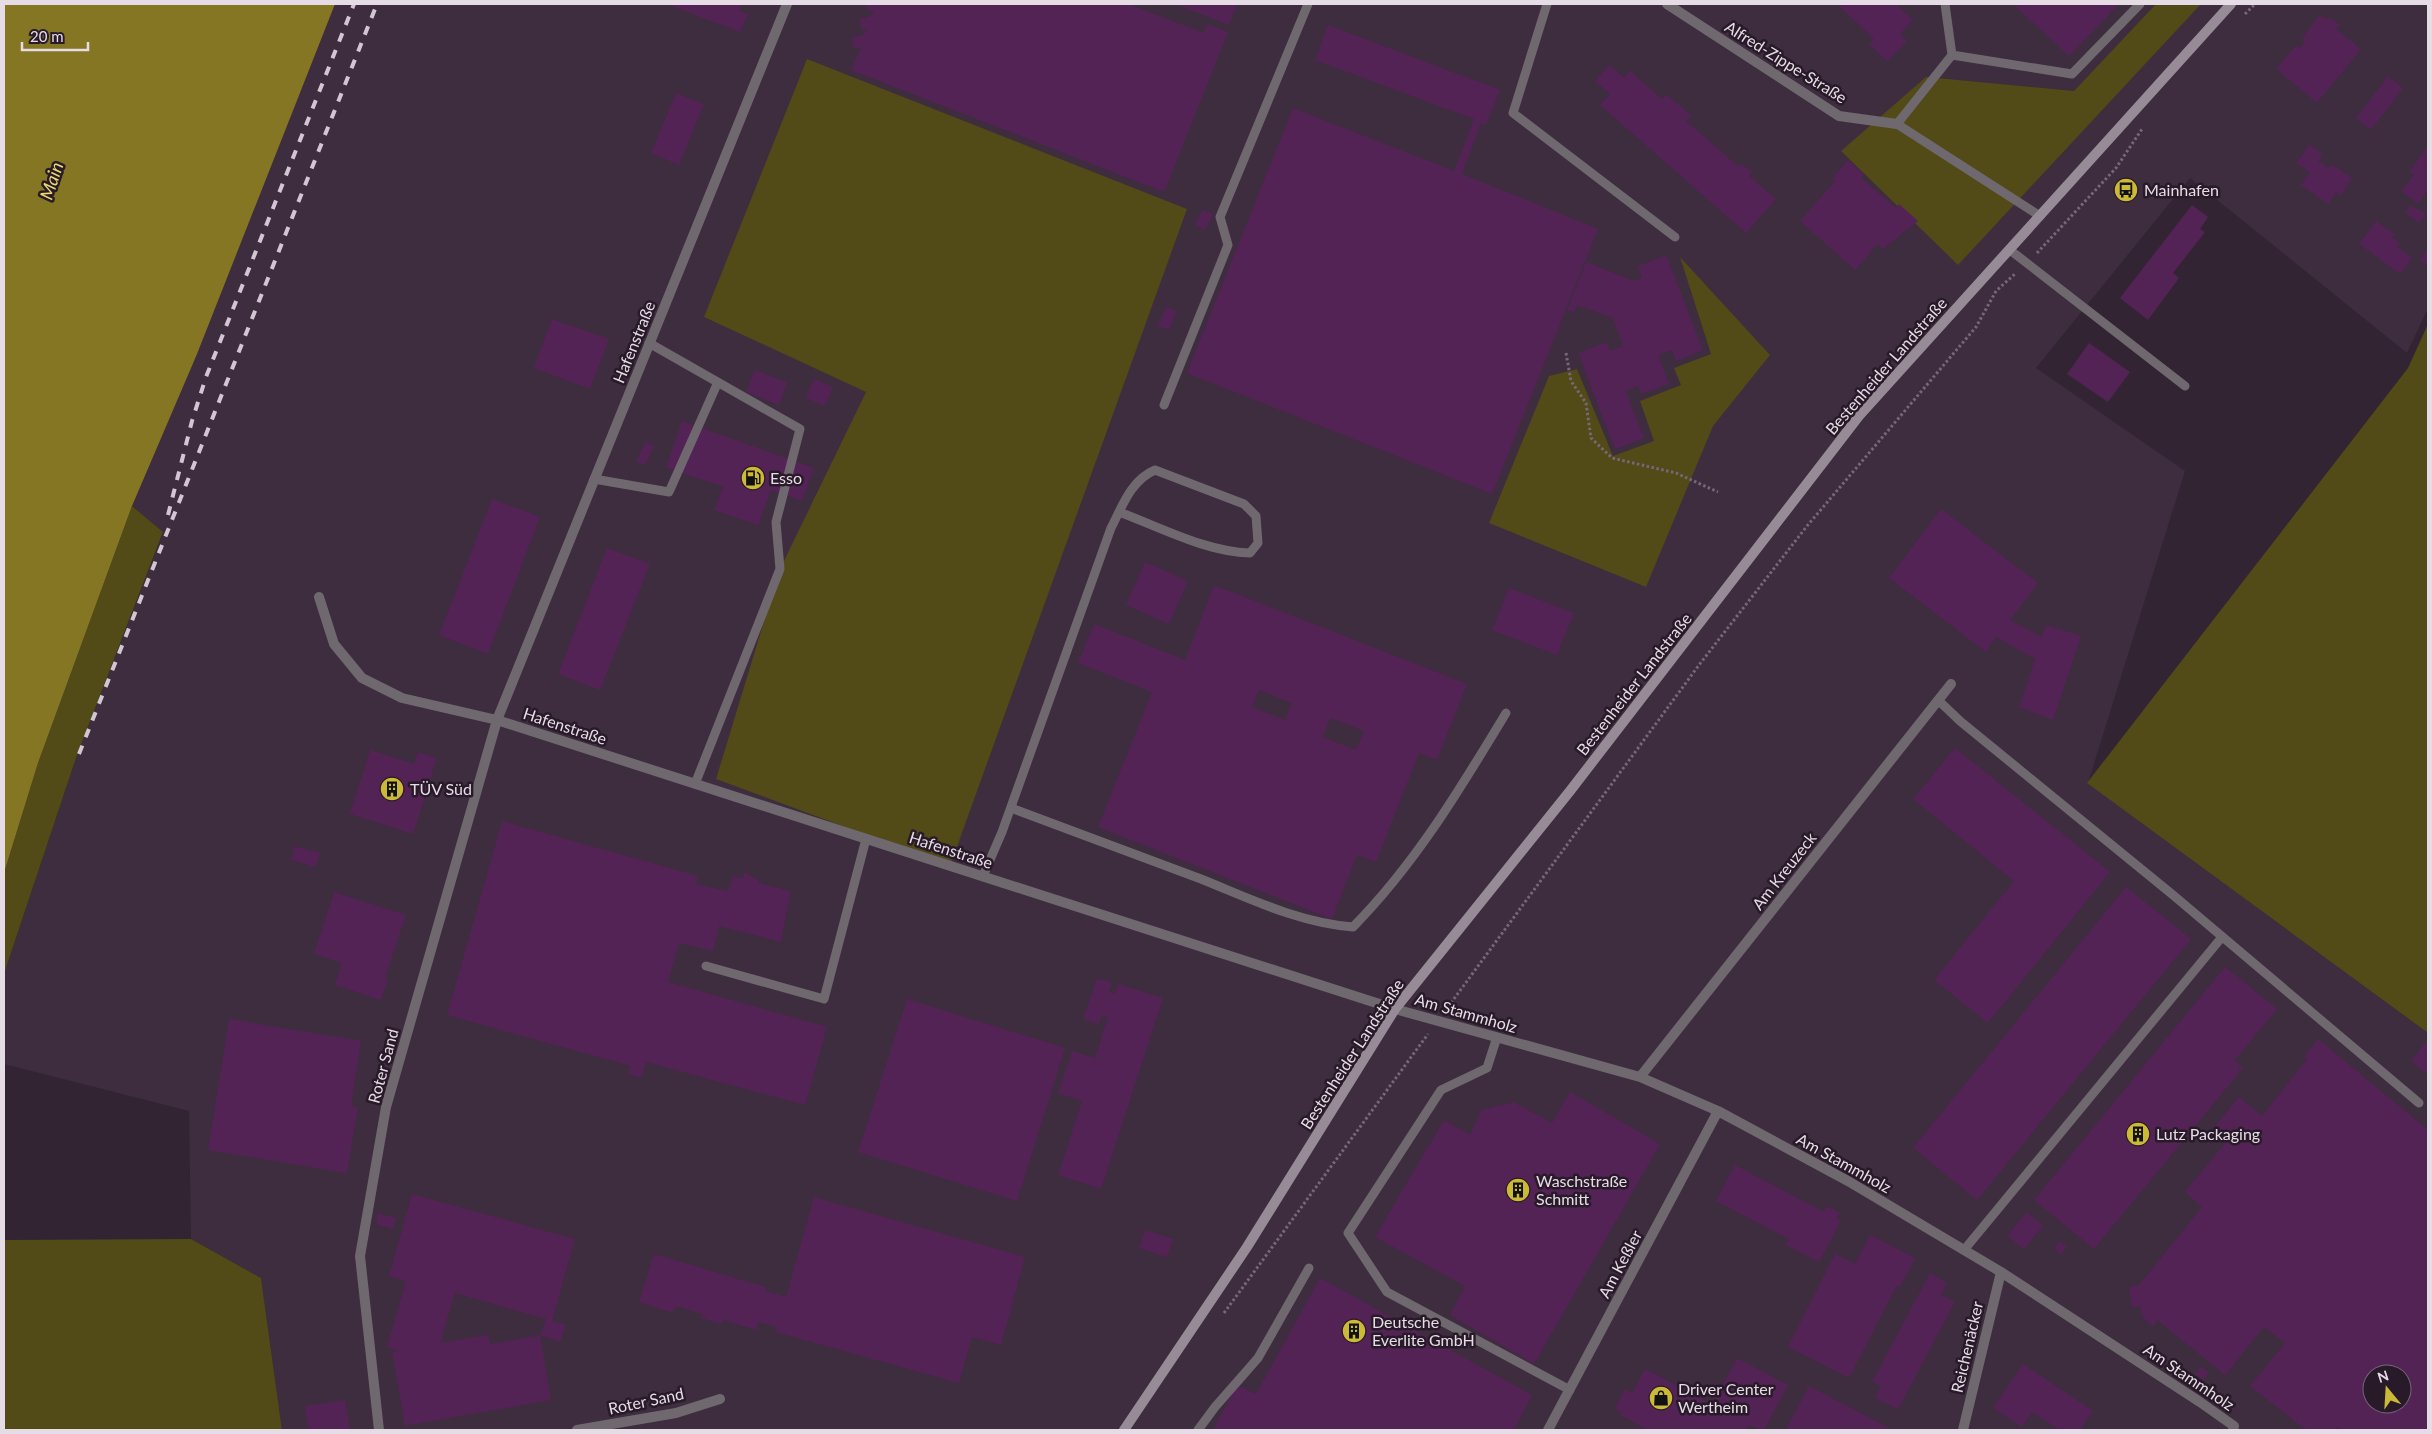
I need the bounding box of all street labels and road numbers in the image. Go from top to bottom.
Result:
street label: Alfred-Zippe-Straße [1722,16,1851,107]
street label: Bestenheider Landstraße [1821,293,1950,438]
street label: Hafenstraße [609,298,659,386]
street label: Bestenheider Landstraße [1572,609,1695,758]
street label: Hafenstraße [521,703,609,748]
street label: Hafenstraße [907,827,995,872]
street label: Am Kreuzeck [1748,828,1820,913]
street label: Bestenheider Landstraße [1296,975,1407,1132]
street label: Am Stammholz [1413,989,1519,1036]
street label: Roter Sand [363,1026,402,1105]
street label: Am Stammholz [1794,1129,1895,1196]
street label: Am Keßler [1594,1227,1645,1301]
street label: Reichenäcker [1947,1299,1986,1394]
street label: Am Stammholz [2140,1339,2238,1414]
street label: Roter Sand [606,1383,685,1418]

